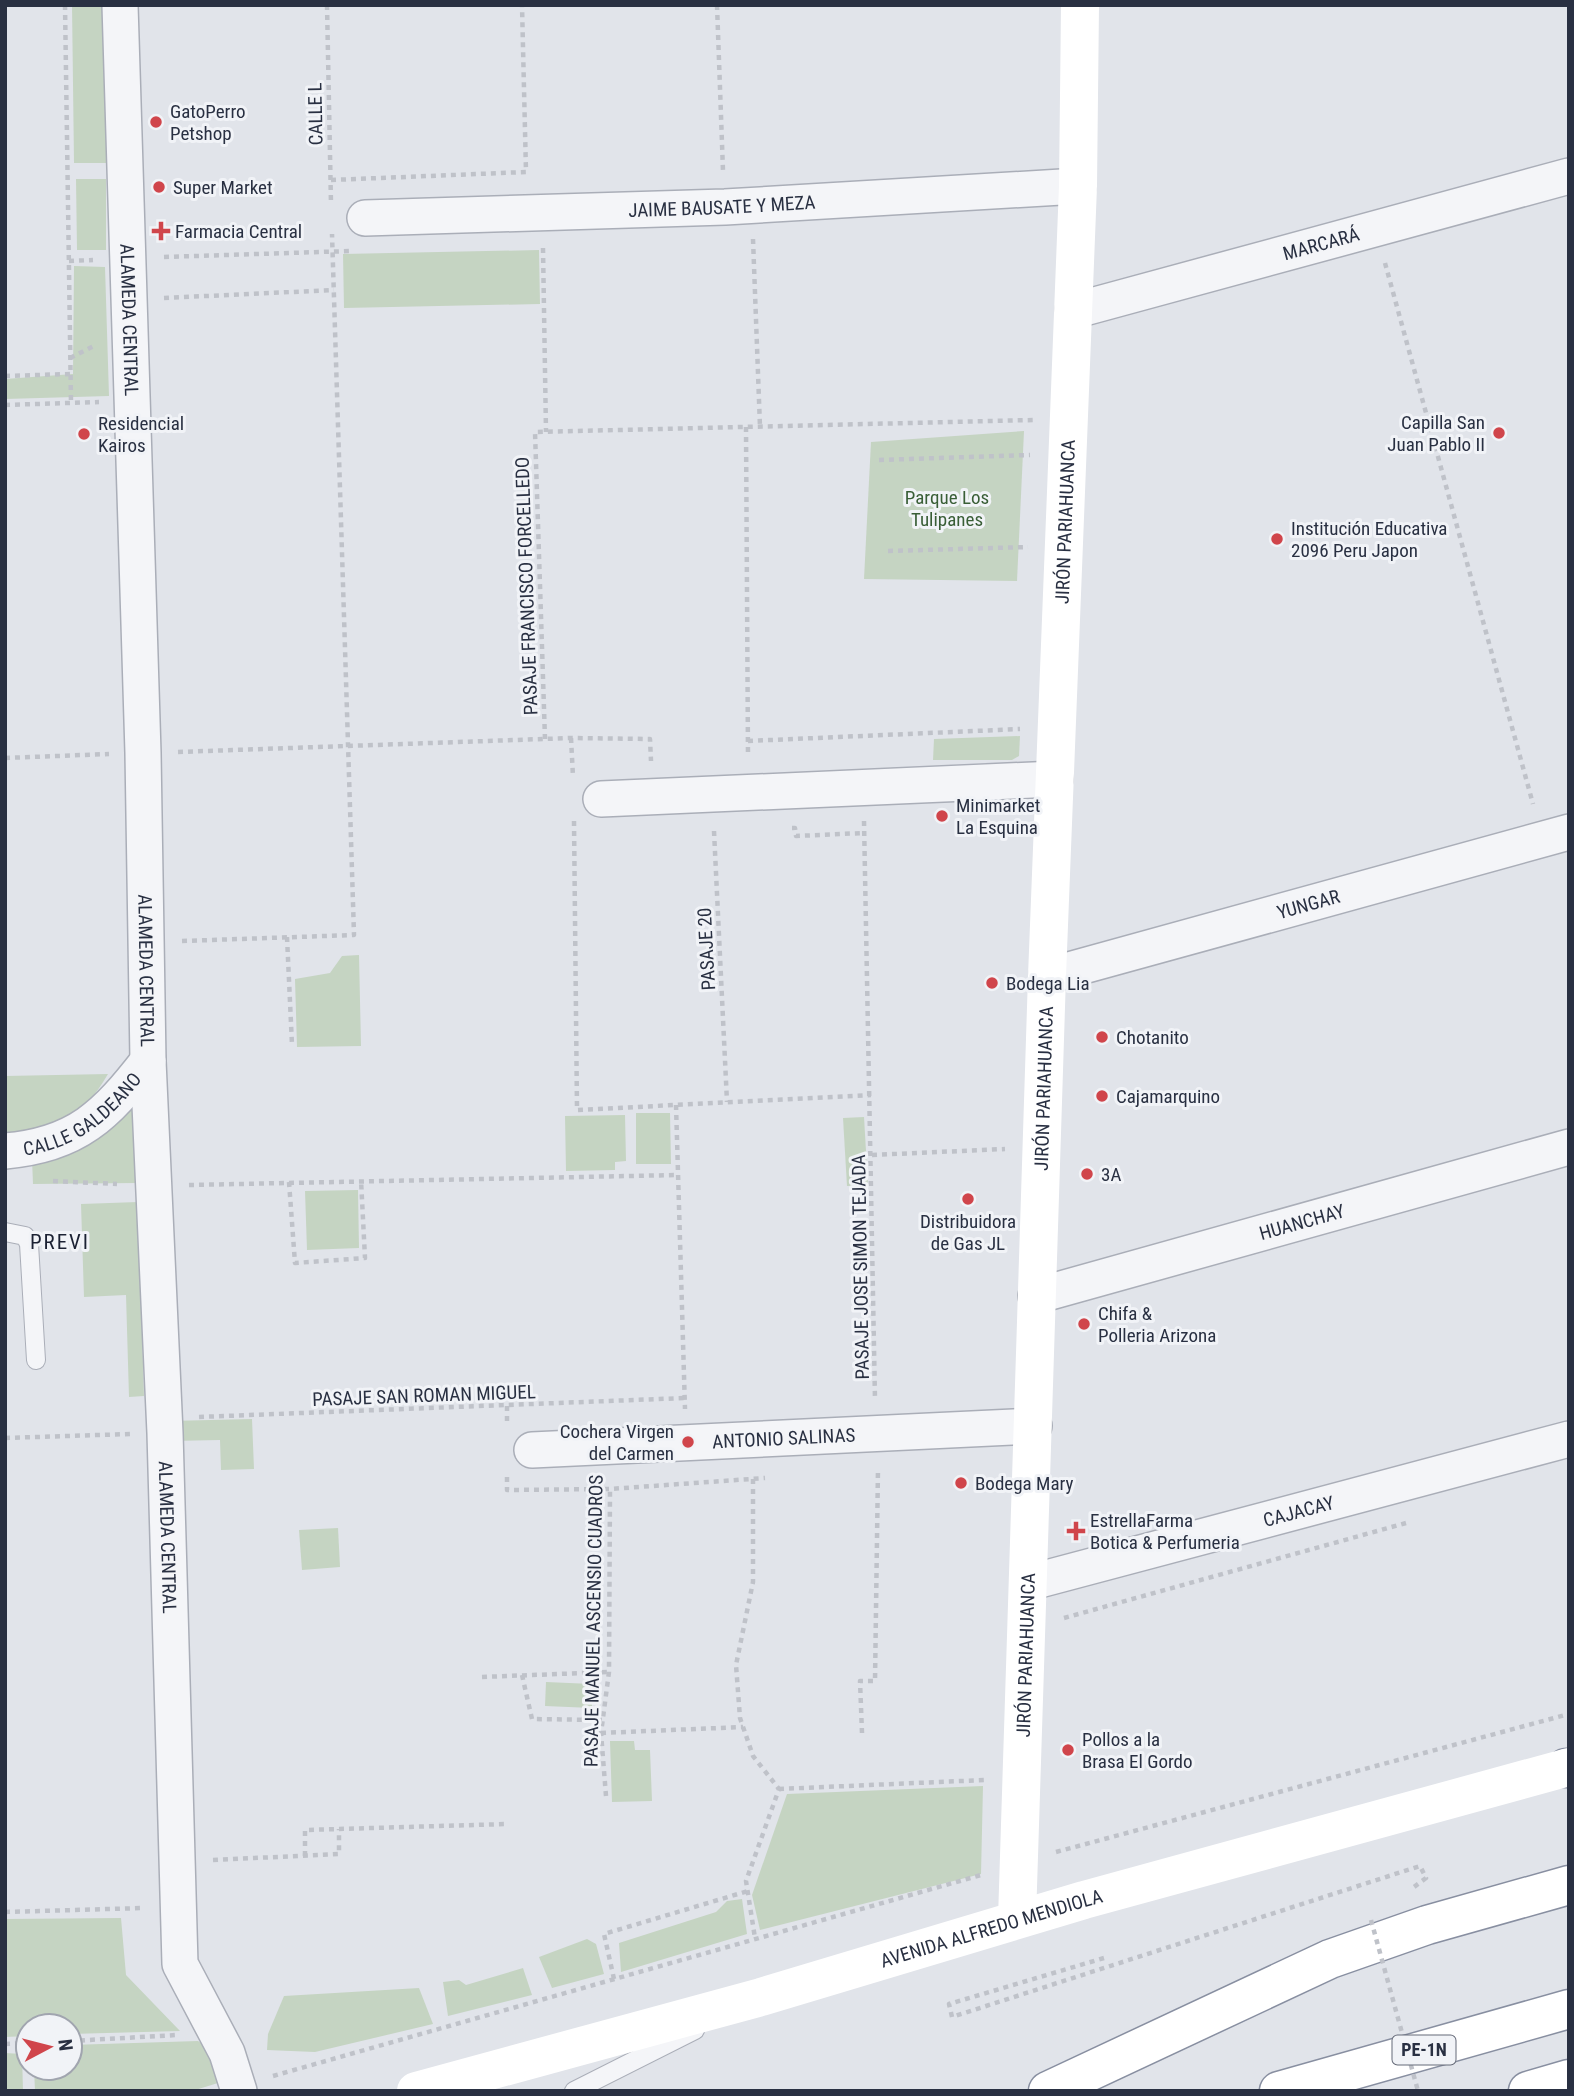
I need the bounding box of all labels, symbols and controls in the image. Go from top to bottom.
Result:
street label: CALLE L [303,82,328,146]
place label: GatoPerro Petshop [170,100,246,145]
marker: GatoPerro Petshop [148,114,164,130]
place label: Super Market [173,176,273,199]
marker: Super Market [151,179,167,195]
street label: JAIME BAUSATE Y MEZA [628,191,816,222]
place label: Farmacia Central [175,220,302,243]
marker: Farmacia Central [153,223,169,239]
street label: MARCARÁ [1280,223,1362,265]
street label: ALAMEDA CENTRAL [115,243,143,397]
place label: Capilla San Juan Pablo II [1387,411,1485,456]
place label: Residencial Kairos [98,412,184,457]
marker: Capilla San Juan Pablo II [1491,425,1507,441]
marker: Residencial Kairos [76,426,92,442]
street label: JIRÓN PARIAHUANCA [1051,439,1080,605]
street label: PASAJE FRANCISCO FORCELLEDO [510,456,543,716]
park label: Parque Los Tulipanes [905,486,989,531]
place label: Institución Educativa 2096 Peru Japon [1291,517,1447,562]
marker: Institución Educativa 2096 Peru Japon [1269,531,1285,547]
place label: Minimarket La Esquina [956,794,1040,839]
marker: Minimarket La Esquina [934,808,950,824]
street label: YUNGAR [1275,885,1342,924]
street label: ALAMEDA CENTRAL [133,894,159,1047]
street label: PASAJE 20 [693,907,720,991]
place label: Bodega Lia [1006,972,1090,995]
marker: Bodega Lia [984,975,1000,991]
street label: JIRÓN PARIAHUANCA [1030,1006,1058,1171]
place label: Chotanito [1116,1026,1189,1049]
marker: Chotanito [1094,1029,1110,1045]
street label: CALLE GALDEANO [21,1068,146,1161]
place label: Cajamarquino [1116,1085,1220,1108]
marker: Cajamarquino [1094,1088,1110,1104]
street label: PASAJE JOSE SIMON TEJADA [847,1154,874,1380]
place label: 3A [1101,1163,1121,1186]
marker: 3A [1079,1166,1095,1182]
marker: Distribuidora de Gas JL [960,1191,976,1207]
street label: HUANCHAY [1257,1199,1347,1245]
place label: Distribuidora de Gas JL [920,1210,1016,1255]
district label: PREVI [30,1230,90,1254]
place label: Chifa & Polleria Arizona [1098,1302,1216,1347]
marker: Chifa & Polleria Arizona [1076,1316,1092,1332]
street label: PASAJE SAN ROMAN MIGUEL [312,1380,536,1411]
place label: Cochera Virgen del Carmen [560,1420,674,1465]
street label: ANTONIO SALINAS [712,1424,856,1453]
marker: Cochera Virgen del Carmen [680,1434,696,1450]
street label: ALAMEDA CENTRAL [154,1461,181,1614]
place label: Bodega Mary [975,1472,1073,1495]
street label: PASAJE MANUEL ASCENSIO CUADROS [579,1475,608,1767]
marker: Bodega Mary [953,1475,969,1491]
street label: CAJACAY [1261,1491,1337,1532]
place label: EstrellaFarma Botica & Perfumeria [1090,1509,1240,1554]
marker: EstrellaFarma Botica & Perfumeria [1068,1523,1084,1539]
street label: JIRÓN PARIAHUANCA [1012,1573,1040,1738]
place label: Pollos a la Brasa El Gordo [1082,1728,1193,1773]
marker: Pollos a la Brasa El Gordo [1060,1742,1076,1758]
street label: AVENIDA ALFREDO MENDIOLA [877,1884,1105,1973]
north arrow [14,2012,84,2082]
road number: PE-1N [1392,2036,1456,2064]
text: N [53,2038,78,2052]

